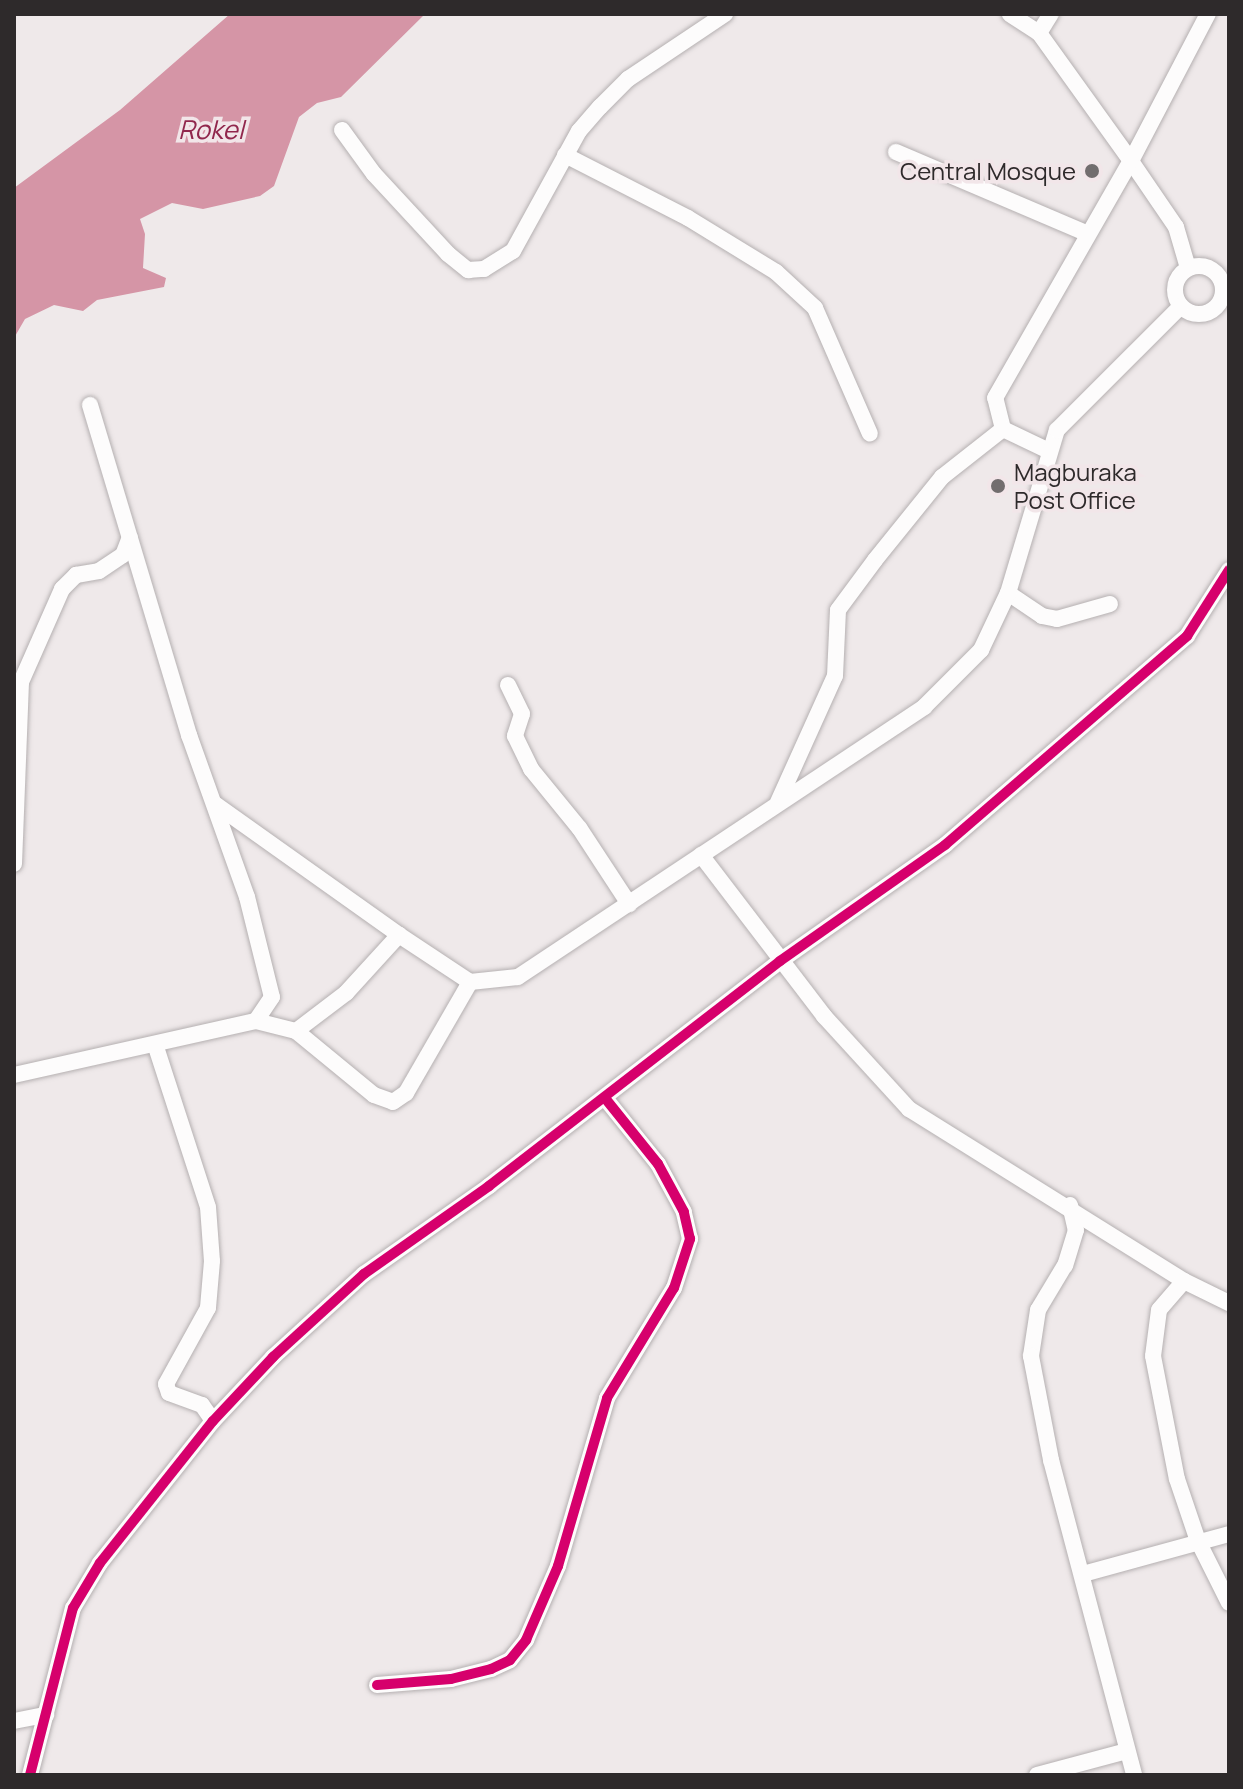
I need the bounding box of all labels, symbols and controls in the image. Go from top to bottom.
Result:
water label: Rokel [178,114,244,146]
place label: Central Mosque [900,157,1076,185]
marker: Central Mosque [1083,162,1101,180]
place label: Magburaka Post Office [1014,458,1137,514]
marker: Magburaka Post Office [989,477,1007,495]

